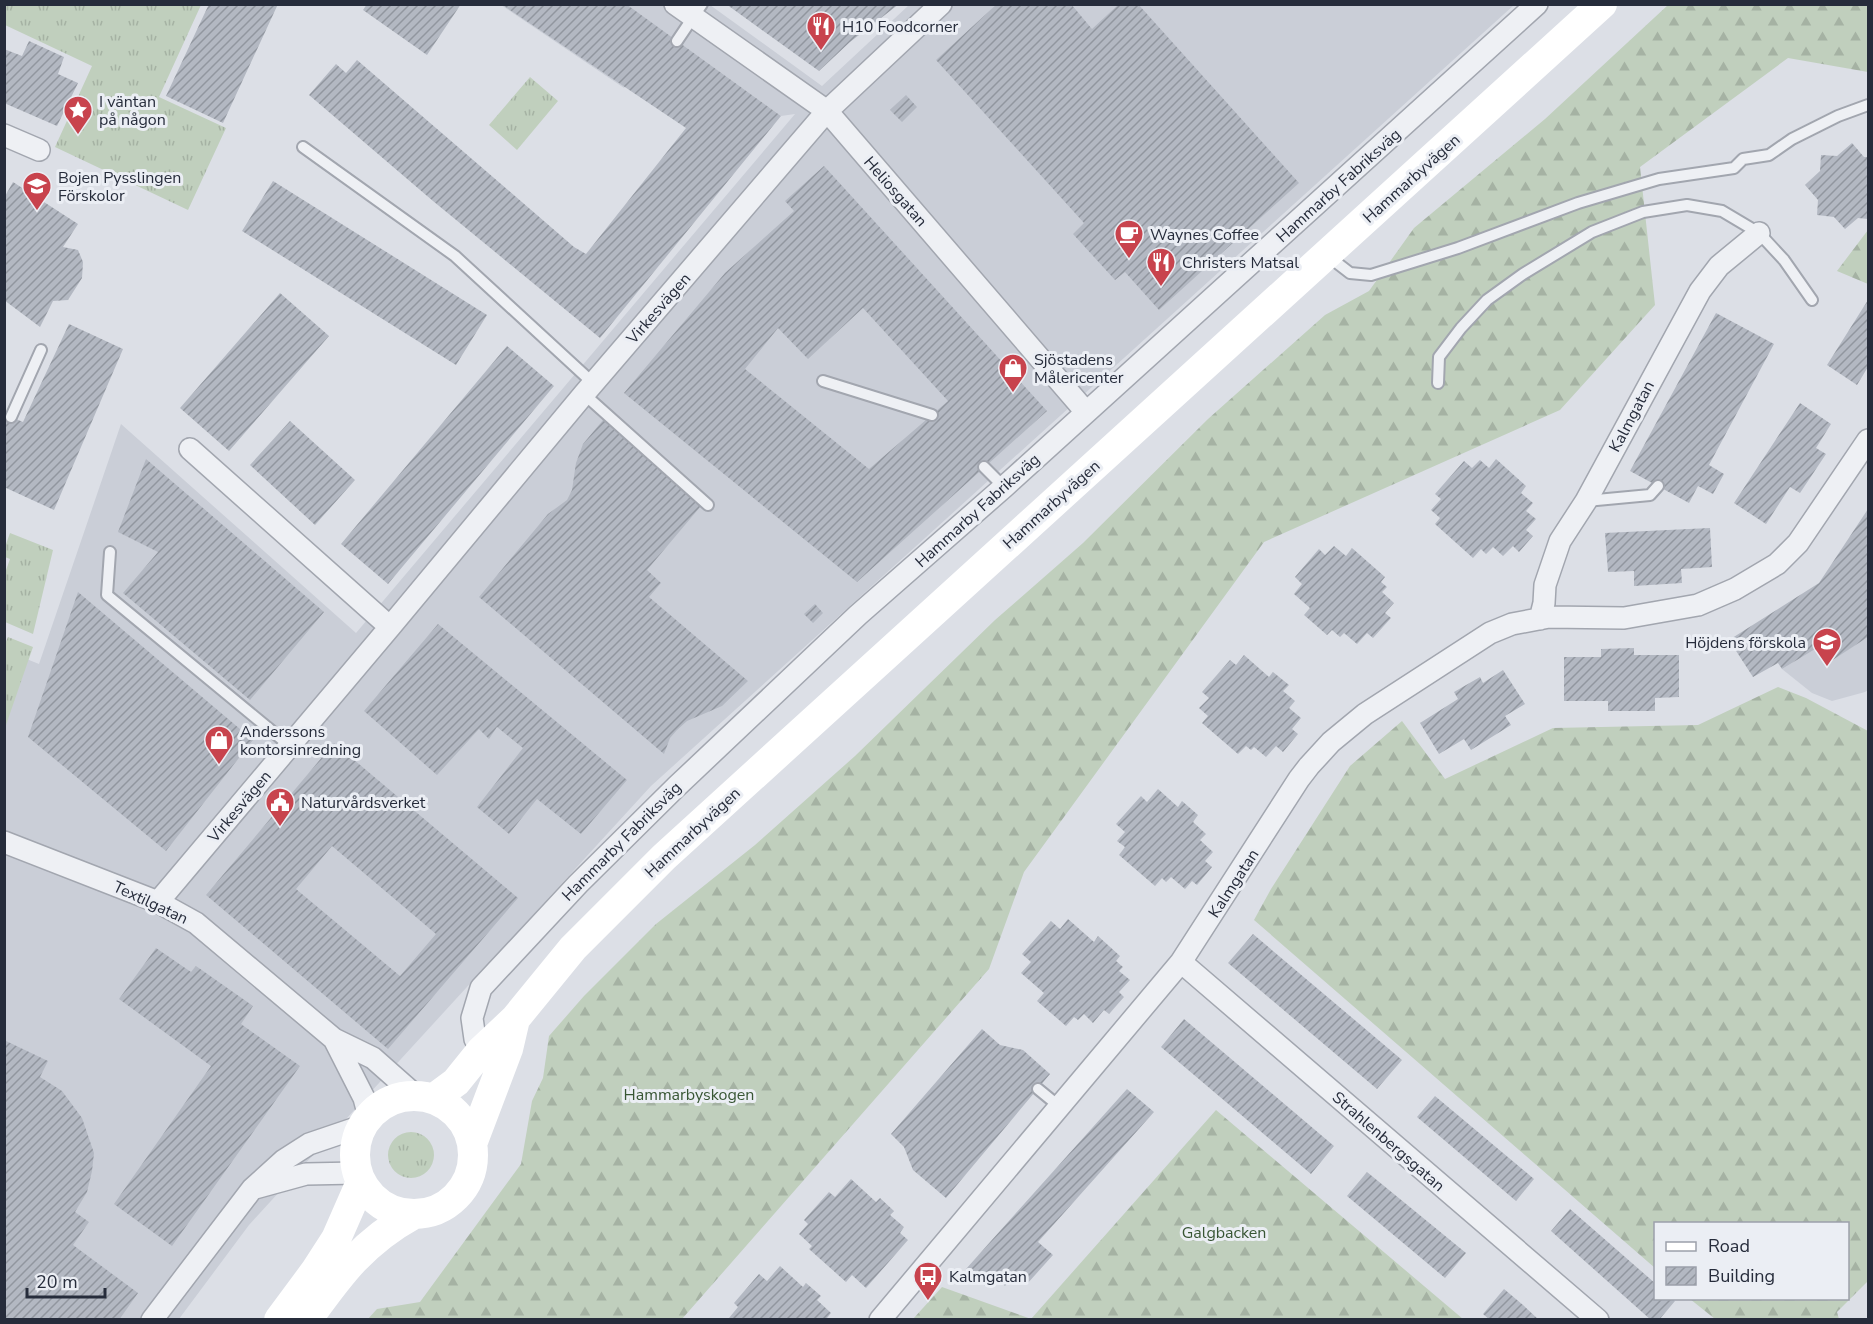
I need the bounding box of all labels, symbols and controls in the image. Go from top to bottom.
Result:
restaurant icon: H10 Foodcorner [805,10,837,52]
place label: H10 Foodcorner [842,16,959,38]
place label: I väntan på någon [99,91,166,131]
place icon: I väntan på någon [62,94,94,136]
street label: Hammarby Fabriksväg [1272,124,1406,248]
street label: Hammarbyvägen [1358,129,1465,228]
street label: Heliosgatan [858,152,932,232]
place label: Bojen Pysslingen Förskolor [58,167,181,207]
school or university icon: Bojen Pysslingen Förskolor [21,170,53,212]
cafe icon: Waynes Coffee [1113,218,1145,260]
place label: Waynes Coffee [1150,224,1259,246]
restaurant icon: Christers Matsal [1145,246,1177,288]
place label: Christers Matsal [1182,252,1299,274]
street label: Virkesvägen [621,268,696,350]
place label: Sjöstadens Målericenter [1034,349,1124,389]
shop icon: Sjöstadens Målericenter [997,352,1029,394]
street label: Kalmgatan [1604,377,1660,456]
street label: Hammarby Fabriksväg [911,449,1045,573]
street label: Hammarbyvägen [998,455,1105,554]
school or university icon: Höjdens förskola [1811,626,1843,668]
place label: Höjdens förskola [1685,632,1806,654]
place label: Anderssons kontorsinredning [240,721,361,761]
shop icon: Anderssons kontorsinredning [203,724,235,766]
street label: Virkesvägen [202,766,276,848]
street label: Hammarby Fabriksväg [557,777,686,906]
street label: Hammarbyvägen [640,783,745,883]
public building icon: Naturvårdsverket [264,786,296,828]
place label: Naturvårdsverket [301,792,426,814]
street label: Kalmgatan [1203,845,1264,922]
street label: Textilgatan [110,876,192,930]
park label: Hammarbyskogen [624,1084,754,1106]
street label: Strahlenbergsgatan [1327,1087,1449,1197]
park label: Galgbacken [1182,1222,1266,1244]
legend [1654,1222,1849,1300]
text: Road [1708,1234,1750,1258]
bus stop icon: Kalmgatan [912,1260,944,1302]
scale bar [27,1261,105,1299]
text: Building [1708,1264,1775,1288]
place label: Kalmgatan [949,1266,1027,1288]
text: 20 m [36,1270,78,1294]

